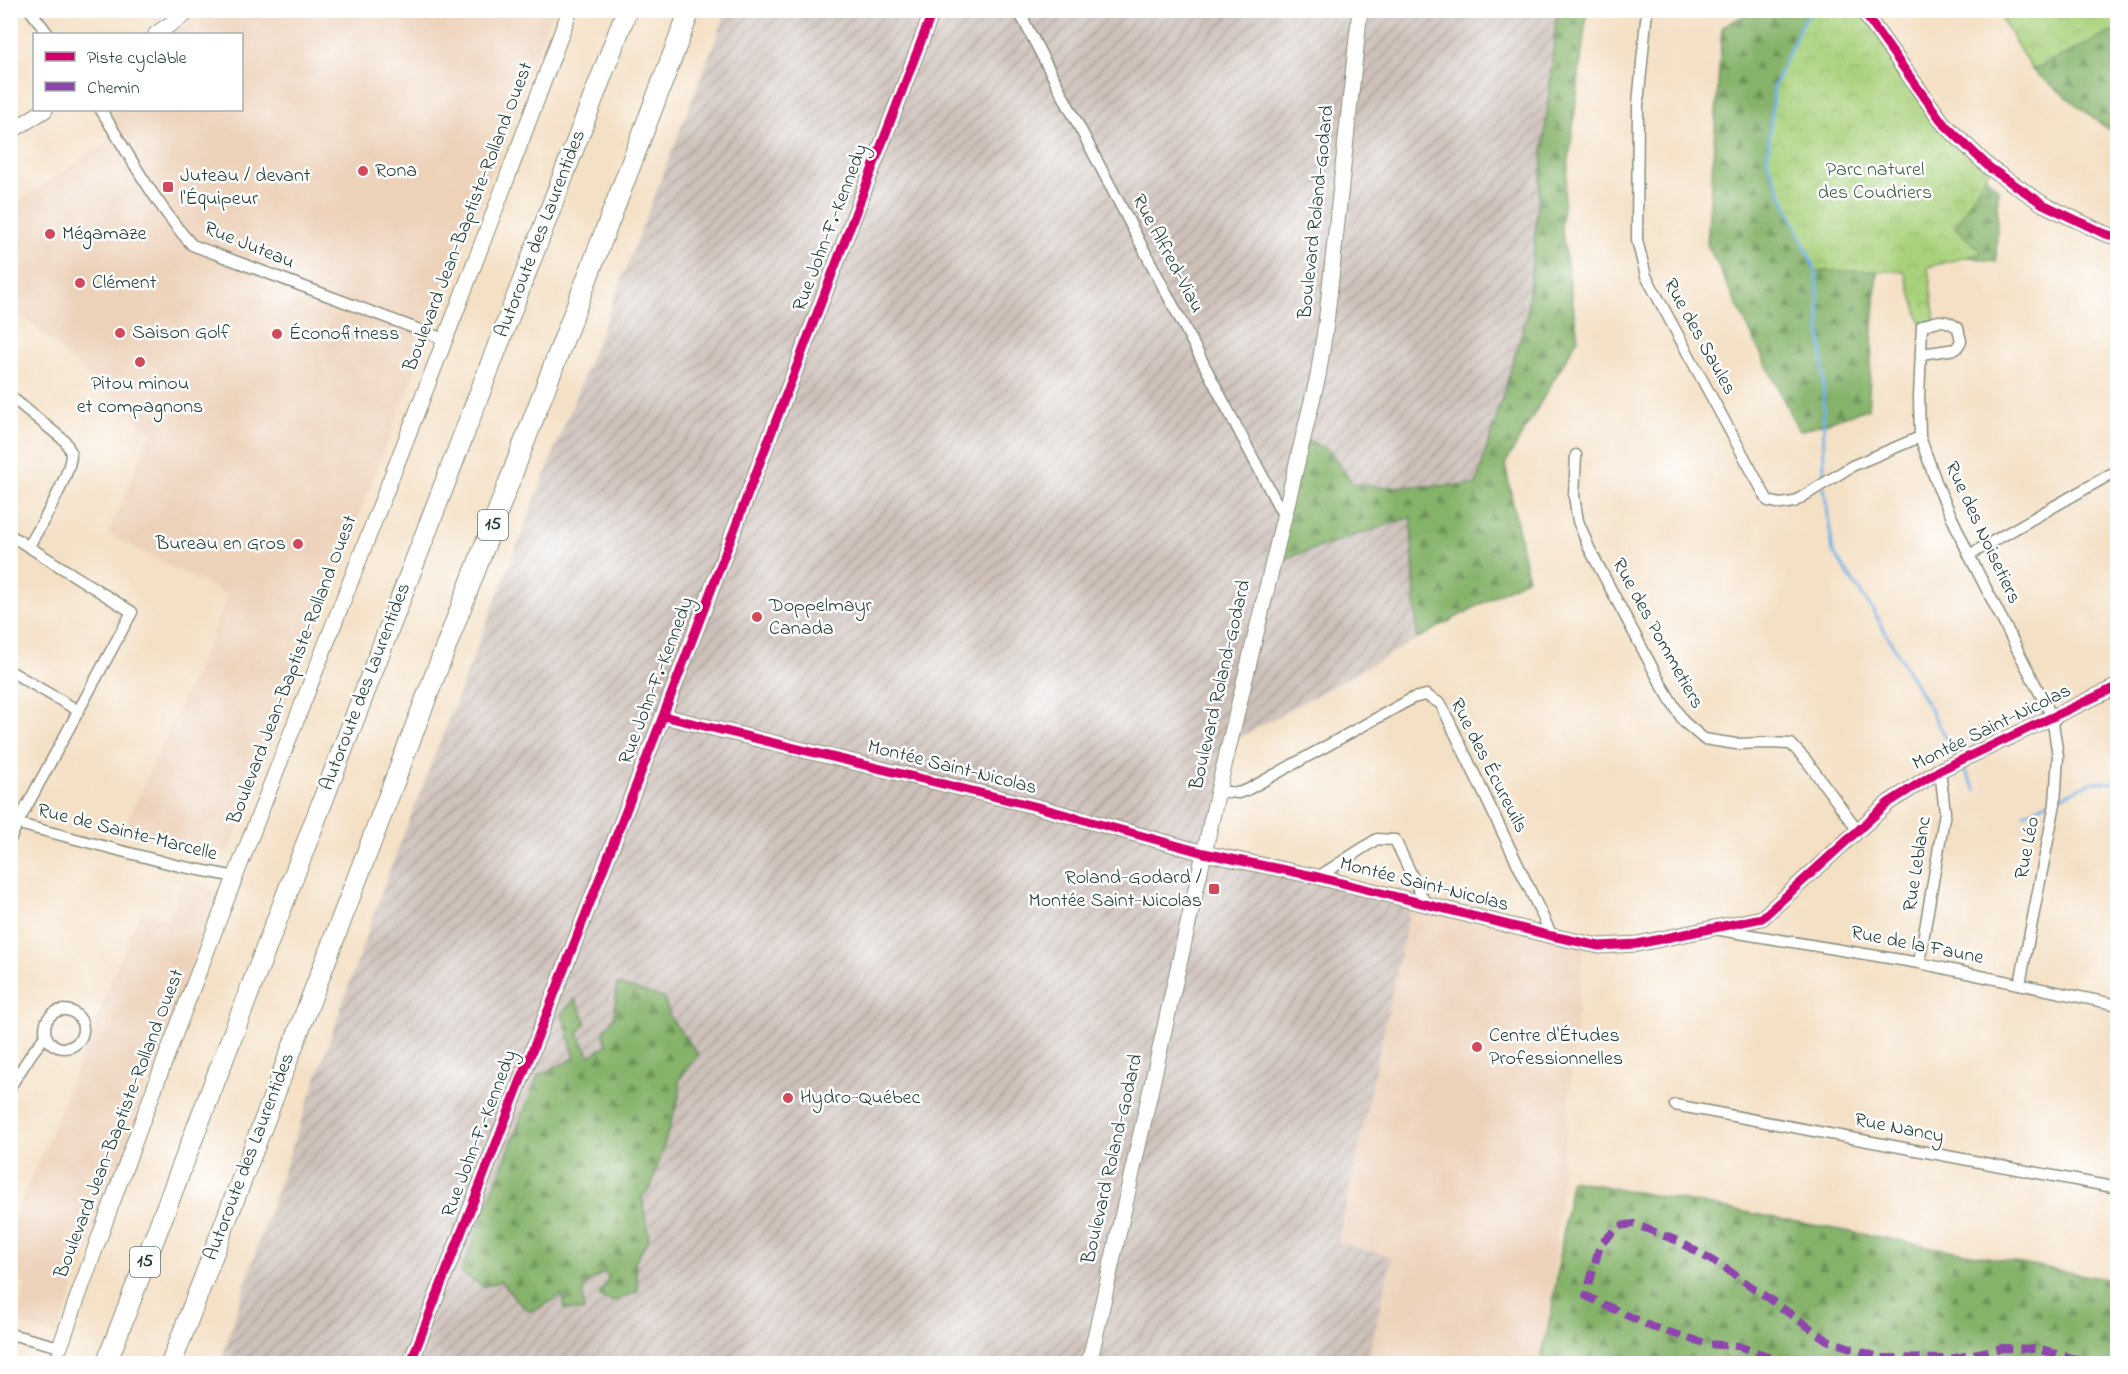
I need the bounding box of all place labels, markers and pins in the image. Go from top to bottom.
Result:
place label: Rona [375,157,417,186]
place label: Juteau / devant l'Équipeur [180,162,311,214]
marker: Rona [356,164,370,178]
marker: Juteau / devant l'Équipeur [161,180,175,194]
place label: Mégamaze [62,220,147,250]
marker: Mégamaze [43,227,57,241]
place label: Clément [92,269,157,298]
marker: Clément [73,276,87,290]
place label: Saison Golf [132,319,230,348]
place label: Éconofitness [289,320,399,349]
marker: Saison Golf [113,326,127,340]
marker: Éconofitness [270,327,284,341]
marker: Pitou minou et compagnons [133,355,147,369]
place label: Pitou minou et compagnons [77,370,203,423]
place label: Bureau en Gros [155,530,286,559]
marker: Bureau en Gros [291,537,305,551]
place label: Doppelmayr Canada [768,592,873,644]
marker: Doppelmayr Canada [750,610,764,624]
place label: Roland-Godard / Montée Saint-Nicolas [1029,864,1202,916]
marker: Roland-Godard / Montée Saint-Nicolas [1207,882,1221,896]
place label: Centre d'Études Professionnelles [1489,1022,1623,1074]
marker: Centre d'Études Professionnelles [1470,1040,1484,1054]
place label: Hydro-Québec [800,1084,920,1113]
marker: Hydro-Québec [781,1091,795,1105]

